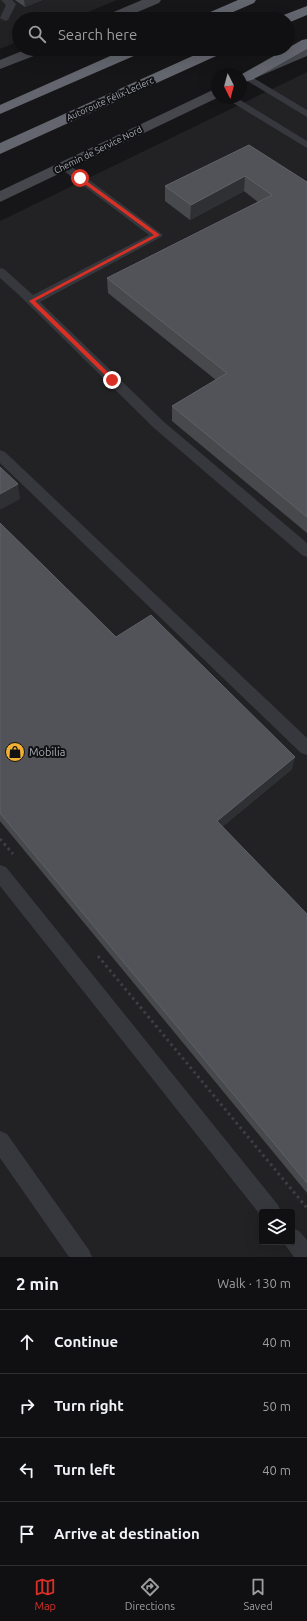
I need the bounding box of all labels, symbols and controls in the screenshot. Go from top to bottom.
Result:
search box [12,12,295,56]
icon: search [26,23,48,45]
text: Search here [58,26,137,43]
north arrow [211,68,247,104]
street label: Autoroute Félix-Leclerc [65,75,155,123]
street label: Chemin de Service Nord [52,124,144,176]
route start [71,169,89,187]
route end [103,371,121,389]
shop icon: Mobilia [4,741,26,763]
place label: Mobilia [29,746,65,758]
map controls [259,1209,295,1245]
button: layers [259,1209,295,1245]
text: 2 min [16,1274,59,1293]
text: Walk · 130 m [217,1276,291,1290]
icon: ahead [16,1331,38,1353]
text: Continue [54,1333,118,1350]
text: 40 m [262,1335,291,1349]
icon: right [16,1395,38,1417]
text: Turn right [54,1397,124,1414]
text: 50 m [262,1399,291,1413]
icon: left [16,1459,38,1481]
text: Turn left [54,1461,115,1478]
text: 40 m [262,1463,291,1477]
icon: arrive [16,1523,38,1545]
text: Arrive at destination [54,1525,200,1542]
tab: Map [34,1576,56,1612]
tab: Directions [125,1576,175,1612]
tab: Saved [243,1576,273,1612]

